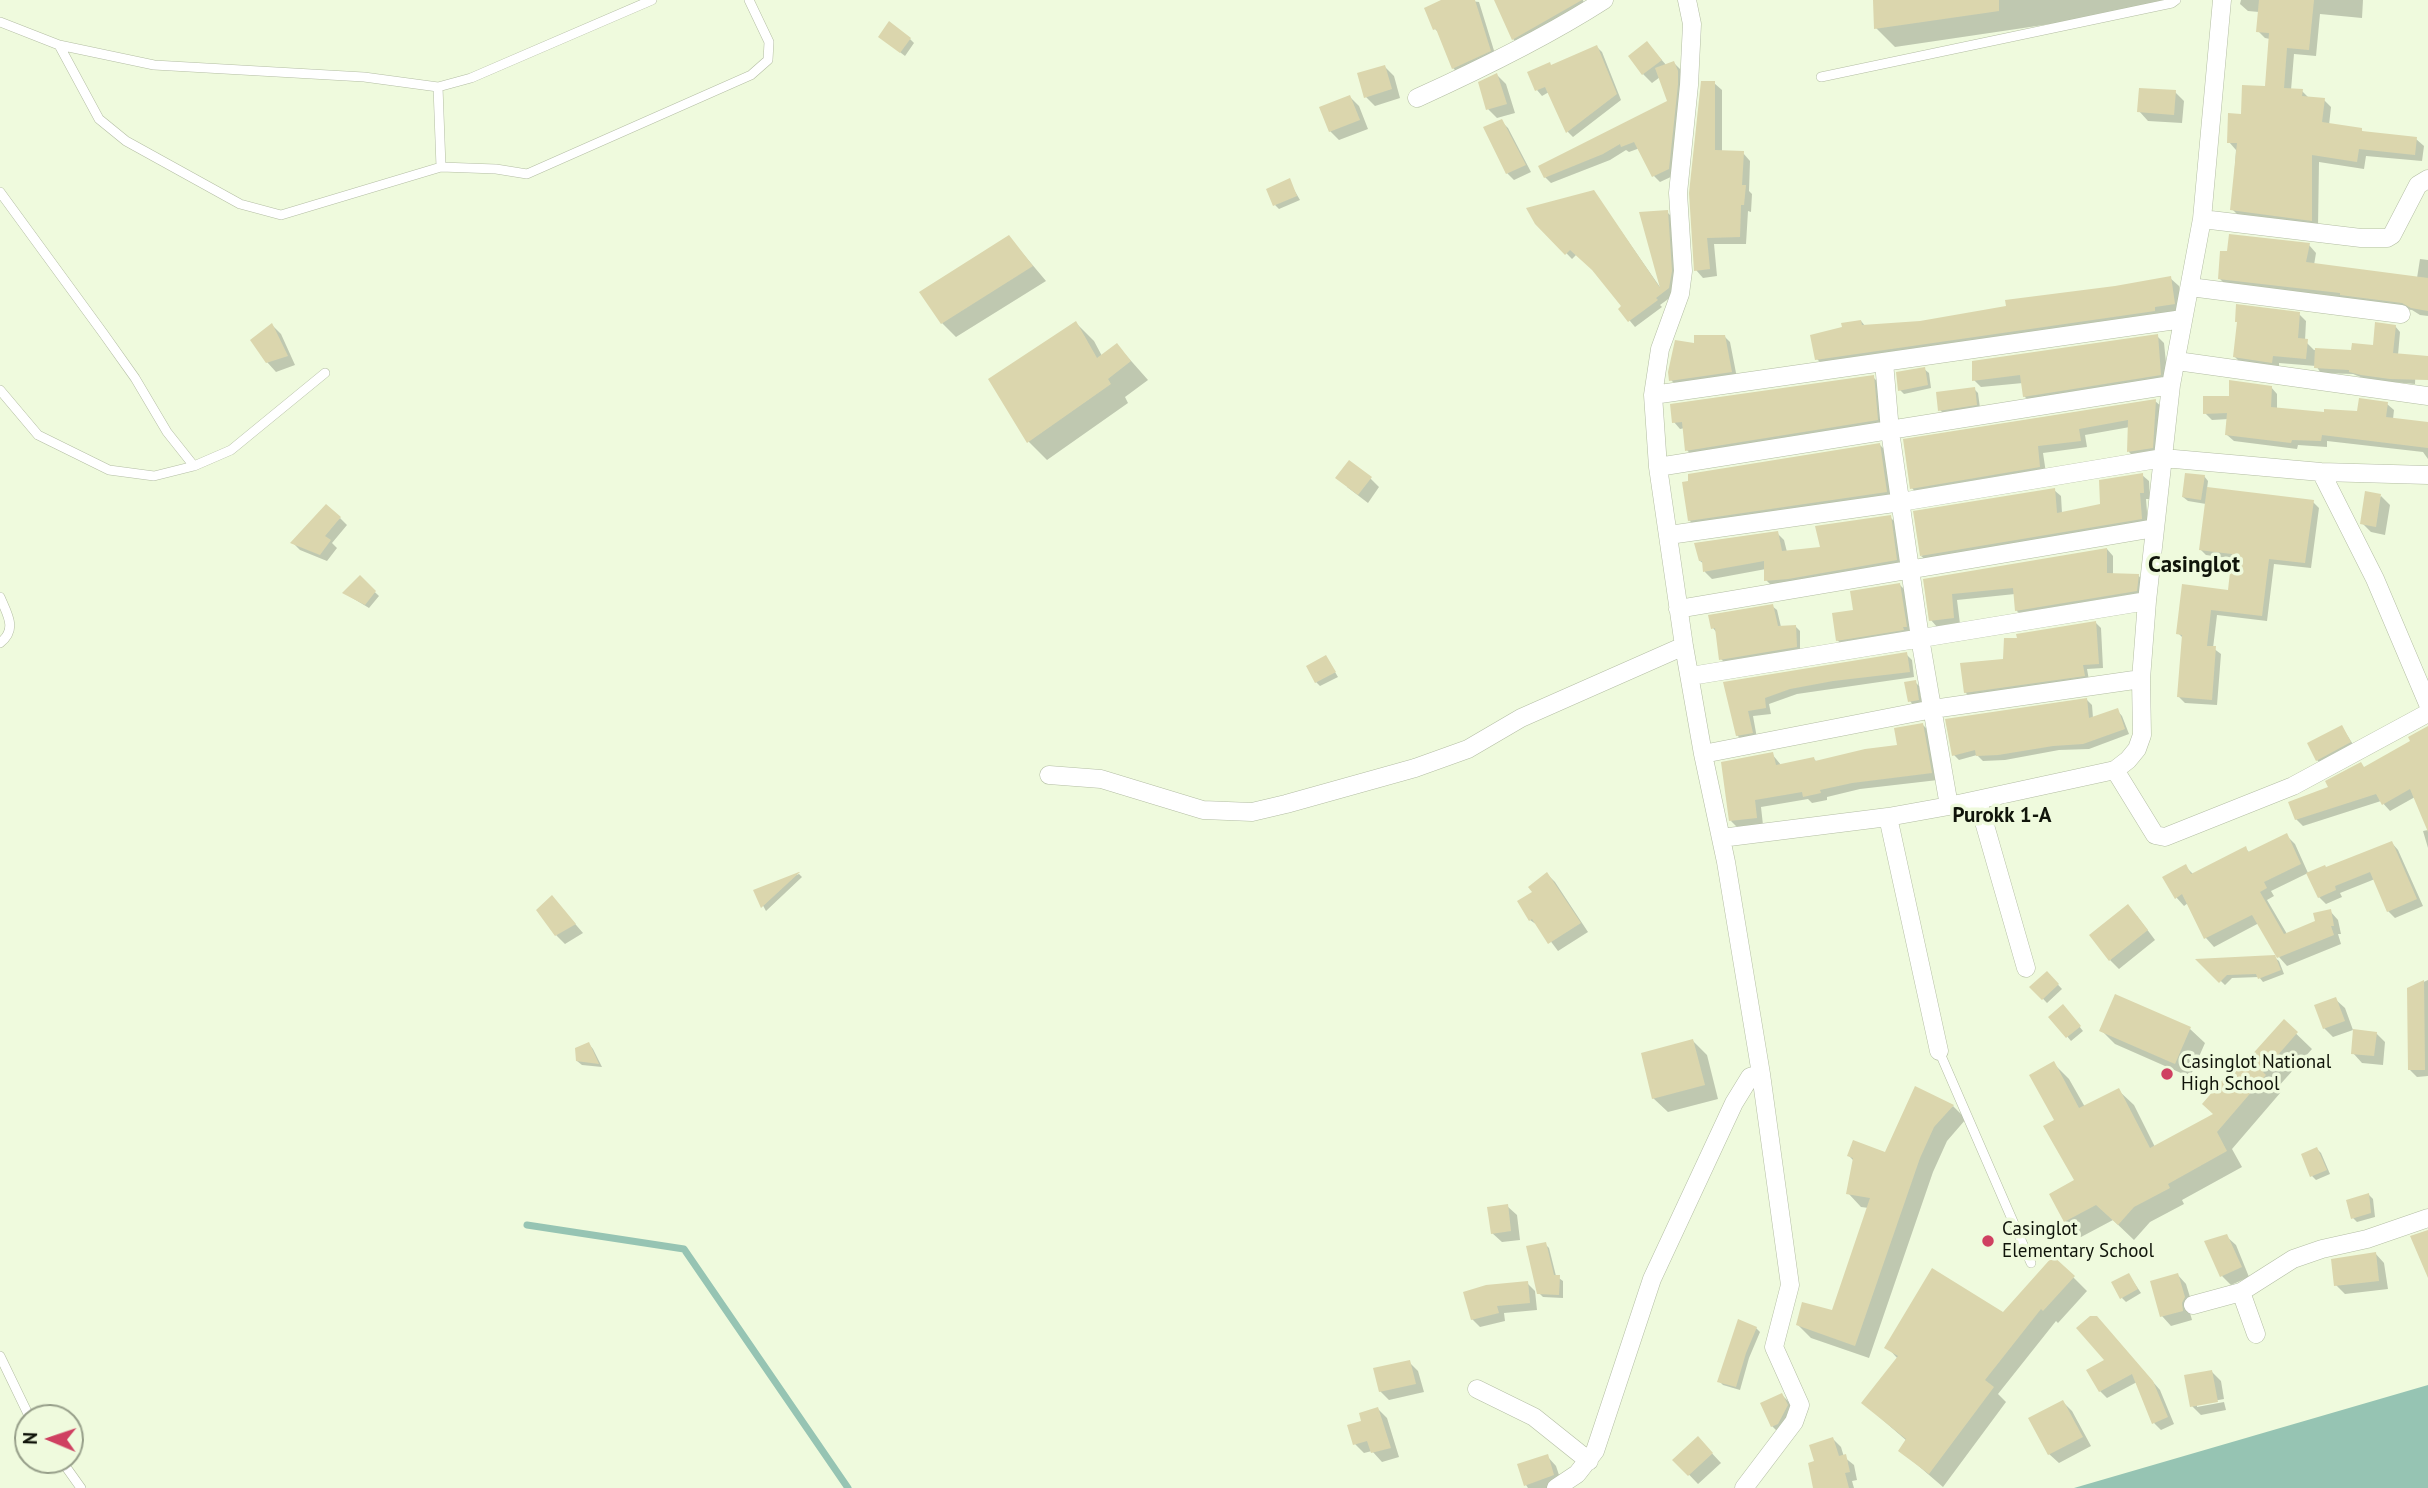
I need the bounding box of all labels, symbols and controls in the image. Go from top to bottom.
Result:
district label: Casinglot [2148,551,2240,579]
district label: Purokk 1-A [1953,803,2051,829]
place label: Casinglot National High School [2181,1052,2331,1096]
marker: Casinglot National High School [2159,1066,2175,1082]
place label: Casinglot Elementary School [2002,1219,2154,1263]
marker: Casinglot Elementary School [1980,1233,1996,1249]
north arrow [14,1404,84,1474]
text: N [18,1432,42,1445]

